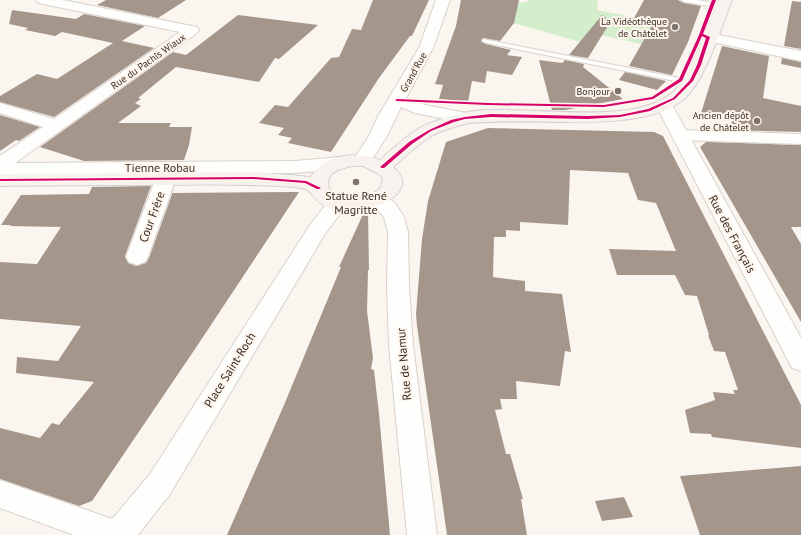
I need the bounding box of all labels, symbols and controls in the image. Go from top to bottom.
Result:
place label: La Vidéothèque de Châtelet [601,15,668,40]
marker: La Vidéothèque de Châtelet [670,22,680,32]
street label: Rue du Pachîs Wiaux [108,31,188,92]
street label: Grand'Rue [397,50,430,95]
place label: Bonjour [577,85,611,98]
marker: Bonjour [613,86,623,96]
place label: Ancien dépôt de Châtelet [693,109,750,134]
marker: Ancien dépôt de Châtelet [752,116,762,126]
street label: Tienne Robau [125,160,195,175]
marker: Statue René Magritte [351,177,361,187]
place label: Statue René Magritte [325,188,387,217]
street label: Cour Frère [135,189,168,244]
street label: Rue des Français [706,192,759,275]
street label: Rue de Namur [393,327,414,401]
street label: Place Saint-Roch [201,329,259,410]

